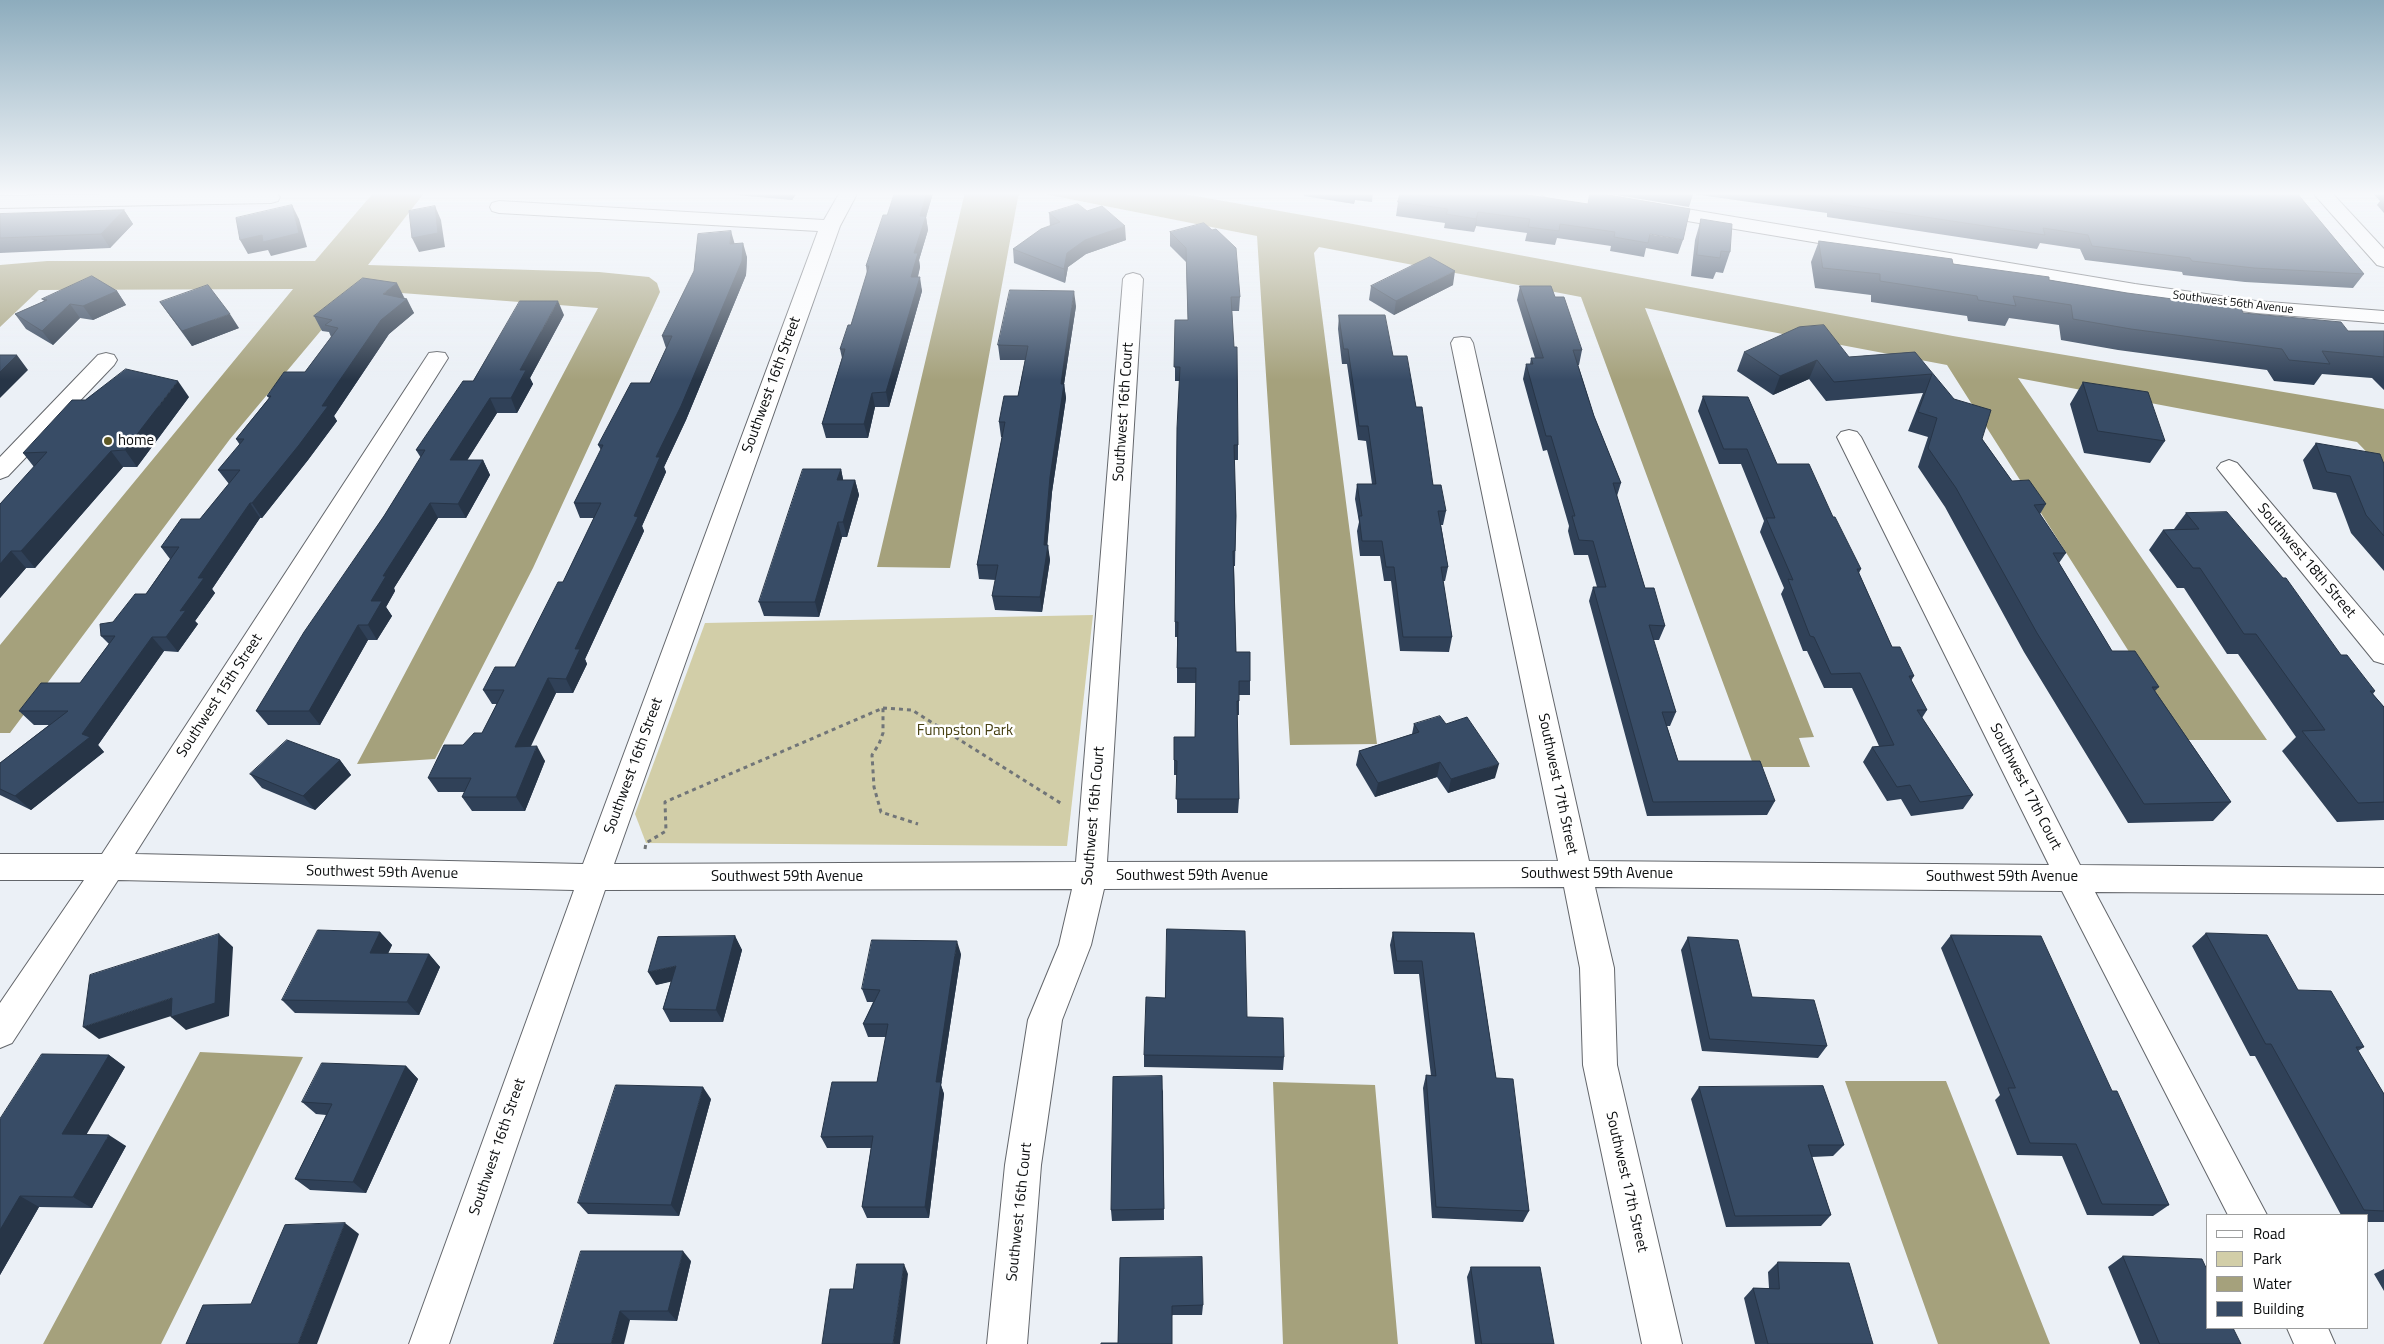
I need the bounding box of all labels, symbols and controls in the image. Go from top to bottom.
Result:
street label: Southwest 56th Avenue [2172,288,2294,318]
street label: Southwest 16th Street [739,314,805,456]
street label: Southwest 16th Court [1110,342,1138,482]
place label: home [118,432,154,450]
marker: home [102,435,114,447]
street label: Southwest 18th Street [2253,500,2359,622]
street label: Southwest 15th Street [173,631,267,761]
street label: Southwest 16th Street [601,695,667,837]
street label: Southwest 17th Street [1533,712,1581,856]
street label: Southwest 17th Court [1985,721,2065,853]
park label: Fumpston Park [917,722,1013,740]
street label: Southwest 16th Court [1079,746,1109,886]
street label: Southwest 59th Avenue [306,863,458,883]
street label: Southwest 59th Avenue [1521,865,1673,883]
street label: Southwest 59th Avenue [1116,867,1268,885]
street label: Southwest 59th Avenue [711,868,863,886]
street label: Southwest 59th Avenue [1926,868,2078,886]
street label: Southwest 16th Street [466,1076,530,1218]
street label: Southwest 17th Street [1601,1110,1651,1254]
street label: Southwest 16th Court [1004,1142,1036,1282]
legend [2206,1214,2369,1329]
text: Road [2253,1222,2285,1245]
text: Park [2253,1247,2282,1270]
text: Water [2253,1272,2292,1295]
text: Building [2253,1297,2304,1320]

